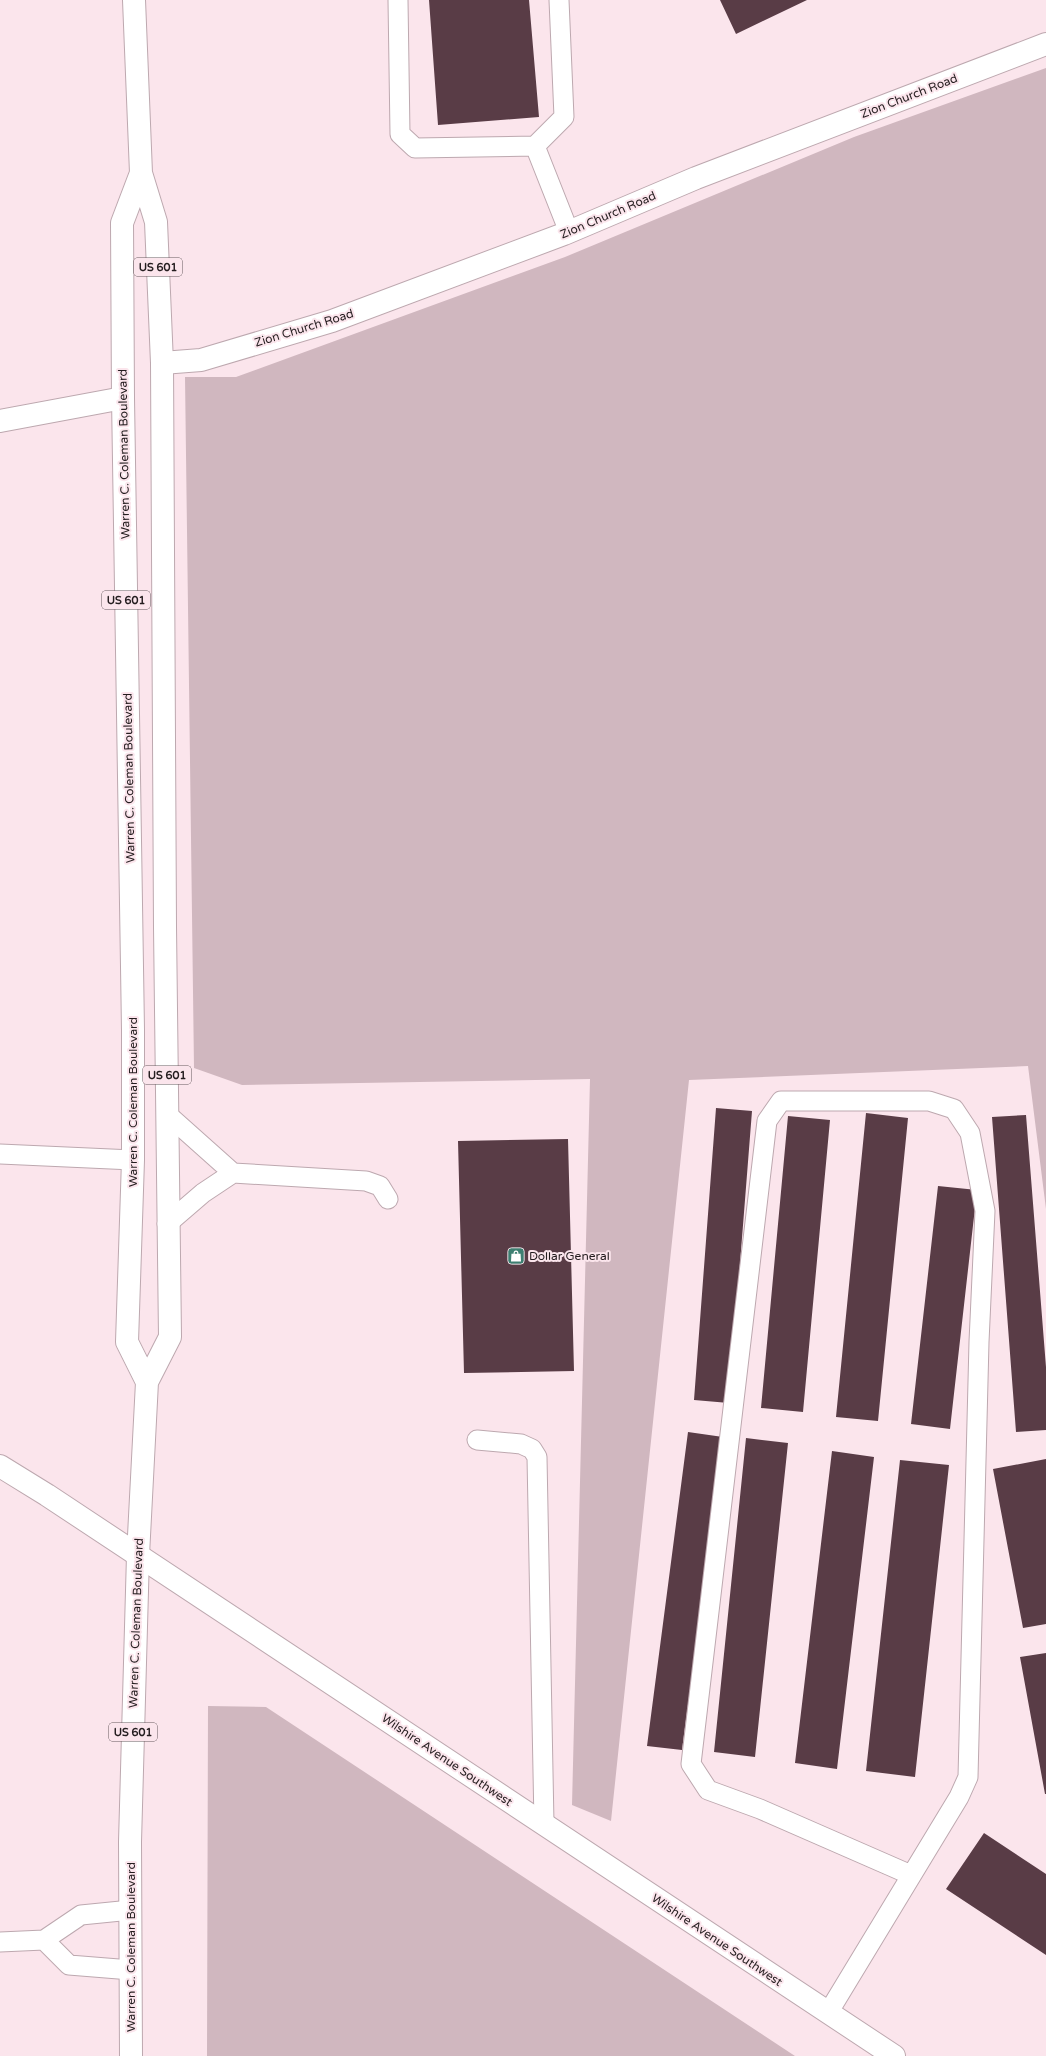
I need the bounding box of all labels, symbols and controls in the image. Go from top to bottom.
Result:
street label: Zion Church Road [859,71,959,121]
street label: Zion Church Road [558,188,658,242]
road number: US 601 [134,258,182,276]
street label: Zion Church Road [253,306,355,350]
street label: Warren C. Coleman Boulevard [116,369,132,539]
road number: US 601 [102,591,150,609]
street label: Warren C. Coleman Boulevard [121,693,137,863]
street label: Warren C. Coleman Boulevard [126,1017,140,1187]
road number: US 601 [143,1066,191,1084]
shop icon: Dollar General [506,1246,526,1266]
place label: Dollar General [529,1249,610,1263]
street label: Warren C. Coleman Boulevard [126,1538,146,1708]
street label: Wilshire Avenue Southwest [379,1711,515,1809]
road number: US 601 [109,1723,157,1741]
street label: Warren C. Coleman Boulevard [124,1862,138,2032]
street label: Wilshire Avenue Southwest [649,1891,785,1989]

